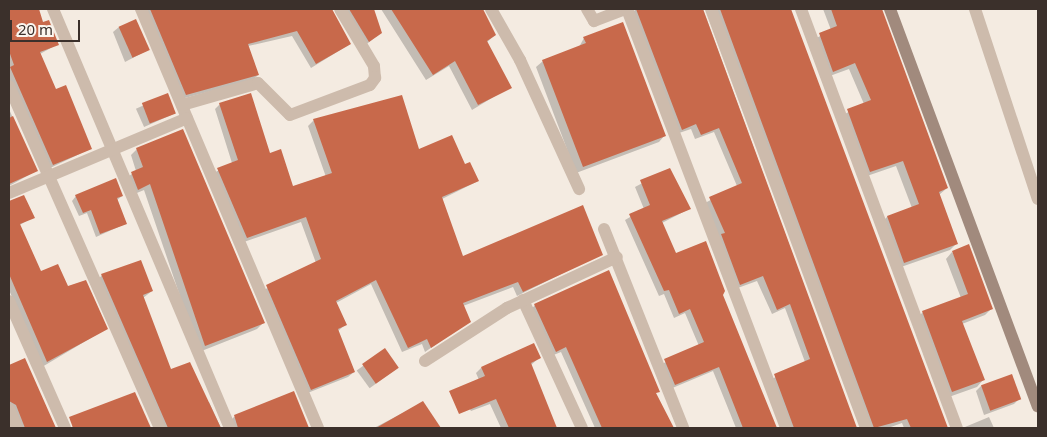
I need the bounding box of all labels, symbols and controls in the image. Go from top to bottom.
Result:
scale bar [12,10,82,42]
text: 20 m [18,19,53,39]

